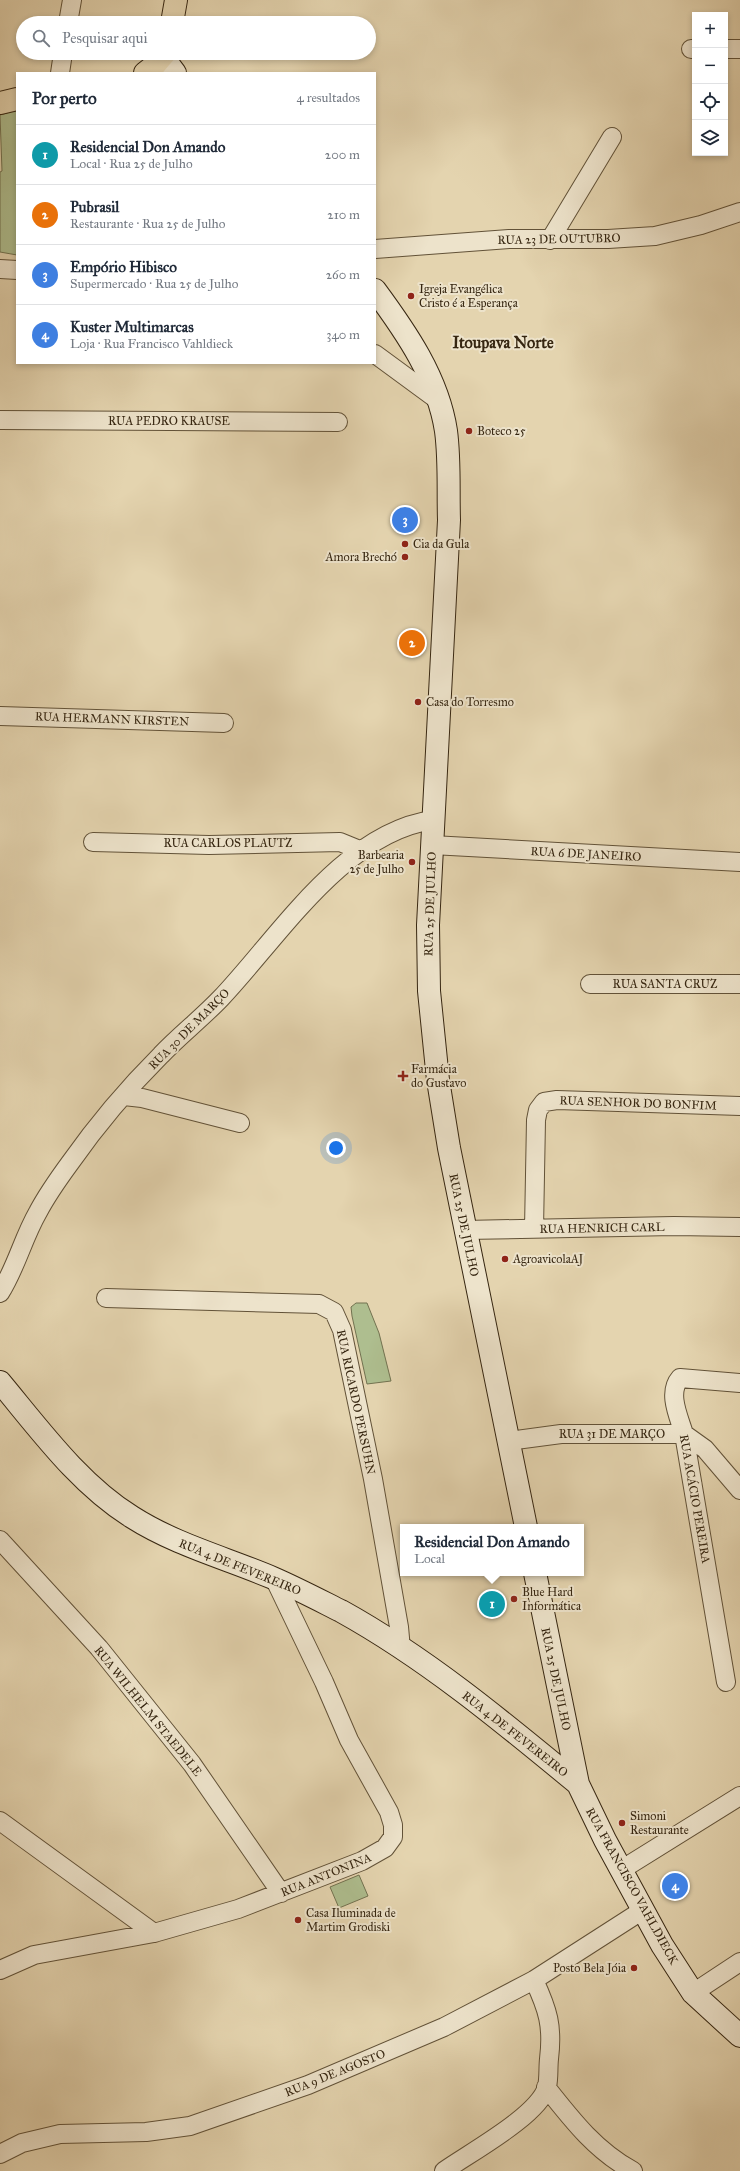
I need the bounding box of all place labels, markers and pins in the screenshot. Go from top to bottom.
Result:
place label: Igreja Evangélica Cristo é a Esperança [419,282,519,310]
marker: Igreja Evangélica Cristo é a Esperança [406,291,416,301]
place label: Boteco 25 [477,424,526,438]
marker: Boteco 25 [464,426,474,436]
pin: 3 [392,505,418,535]
place label: Cia da Gula [413,537,470,551]
marker: Cia da Gula [400,539,410,549]
place label: Amora Brechó [325,550,397,564]
marker: Amora Brechó [400,552,410,562]
pin: 2 [399,628,425,658]
place label: Casa do Torresmo [426,695,514,709]
marker: Casa do Torresmo [413,697,423,707]
place label: Barbearia 25 de Julho [349,848,405,877]
marker: Barbearia 25 de Julho [407,857,417,867]
place label: Farmácia do Gustavo [411,1062,466,1090]
marker: Farmácia do Gustavo [398,1071,408,1081]
place label: AgroavicolaAJ [512,1252,583,1267]
marker: AgroavicolaAJ [500,1254,510,1264]
place label: Blue Hard Informática [522,1585,582,1613]
pin: 1 [479,1589,505,1619]
marker: Blue Hard Informática [509,1594,519,1604]
place label: Simoni Restaurante [630,1809,689,1837]
marker: Simoni Restaurante [617,1818,627,1828]
pin: 4 [662,1871,688,1901]
place label: Casa Iluminada de Martim Grodiski [306,1906,396,1934]
marker: Casa Iluminada de Martim Grodiski [293,1915,303,1925]
place label: Posto Bela Jóia [553,1961,627,1976]
marker: Posto Bela Jóia [629,1963,639,1973]

